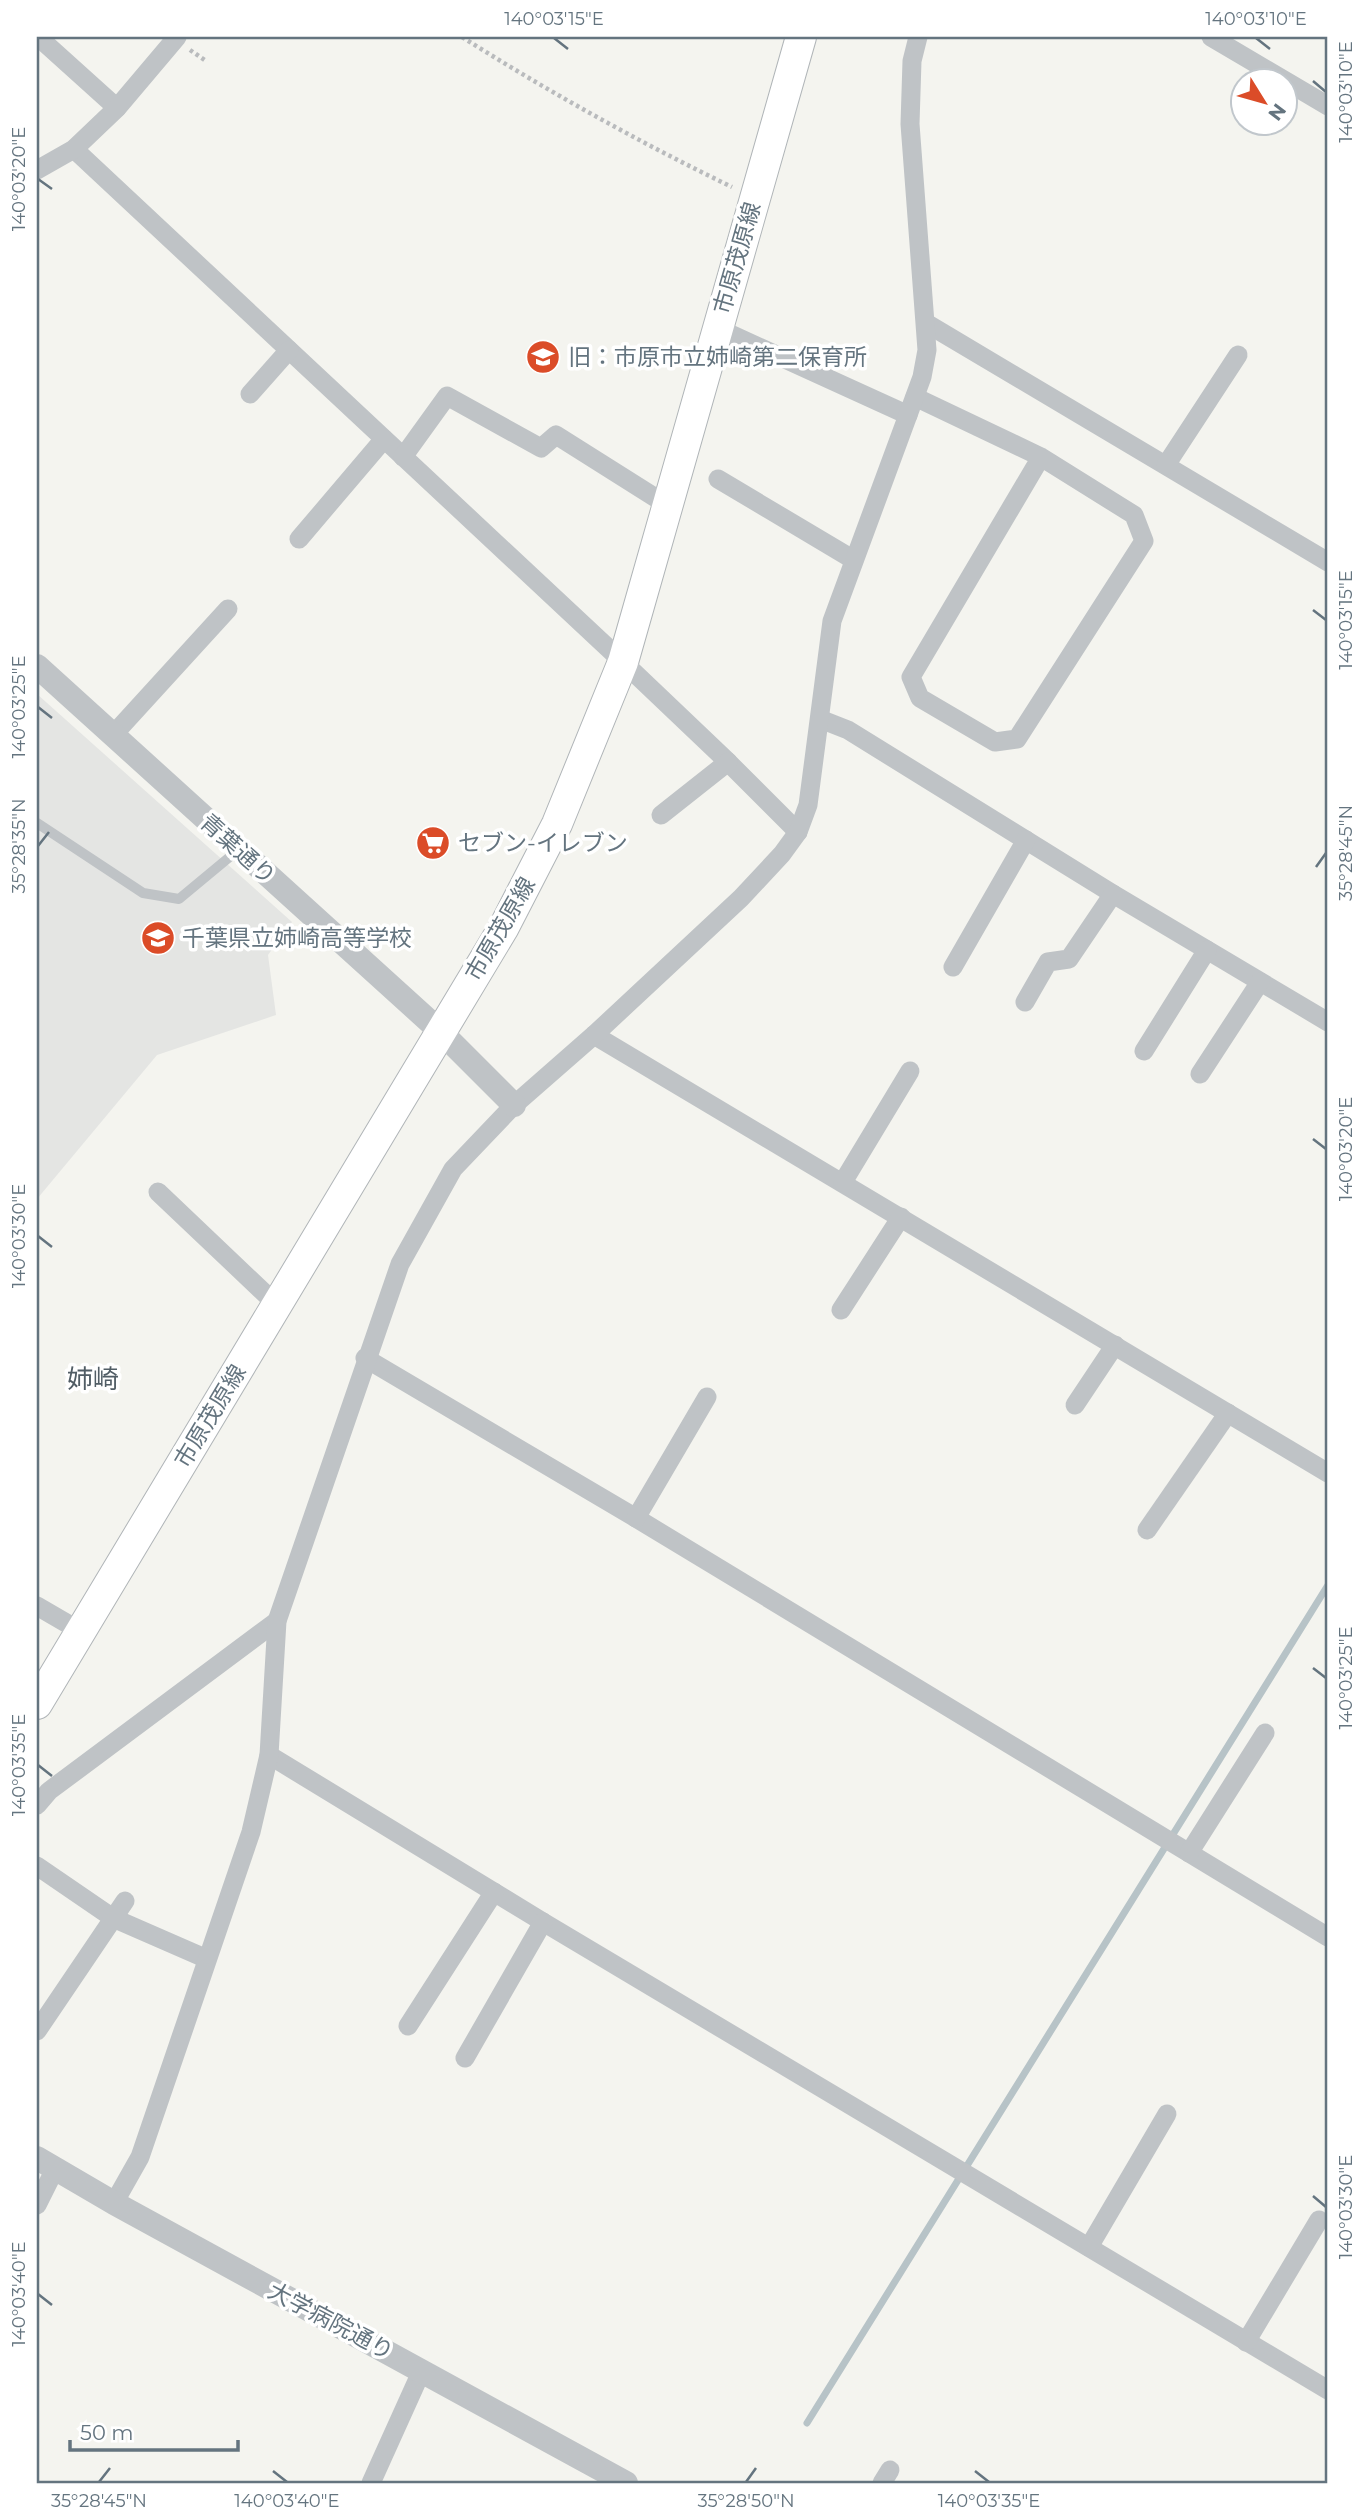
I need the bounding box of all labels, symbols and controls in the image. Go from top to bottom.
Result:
text: 140°03'15"E [504,8,604,30]
text: 140°03'10"E [1205,8,1307,30]
text: 140°03'10"E [1335,41,1357,143]
north arrow [1228,66,1298,136]
text: N [1263,99,1291,125]
text: 140°03'20"E [8,127,30,231]
street label: 市原茂原線 [708,199,766,317]
school or university icon: 旧：市原市立姉崎第二保育所 [524,338,562,376]
place label: 旧：市原市立姉崎第二保育所 [568,343,867,371]
text: 140°03'15"E [1335,570,1357,670]
text: 140°03'25"E [8,656,30,758]
text: 35°28'35"N [8,798,30,894]
text: 35°28'45"N [1335,805,1357,901]
street label: 青葉通り [194,808,282,890]
supermarket icon: セブン-イレブン [414,824,452,862]
place label: セブン-イレブン [458,829,628,857]
street label: 市原茂原線 [459,872,541,986]
school or university icon: 千葉県立姉崎高等学校 [139,919,177,957]
place label: 千葉県立姉崎高等学校 [182,924,412,952]
text: 140°03'20"E [1335,1097,1357,1201]
text: 140°03'30"E [8,1184,30,1288]
street label: 市原茂原線 [168,1360,252,1472]
district label: 姉崎 [67,1363,119,1395]
text: 140°03'25"E [1335,1627,1357,1729]
text: 140°03'35"E [8,1714,30,1816]
text: 140°03'30"E [1335,2155,1357,2259]
text: 140°03'40"E [8,2241,30,2347]
street label: 大学病院通り [264,2276,398,2366]
scale bar [70,2408,238,2452]
text: 50 m [80,2420,134,2445]
text: 35°28'45"N [51,2490,147,2512]
text: 140°03'40"E [234,2490,340,2512]
text: 35°28'50"N [697,2490,795,2512]
text: 140°03'35"E [938,2490,1040,2512]

